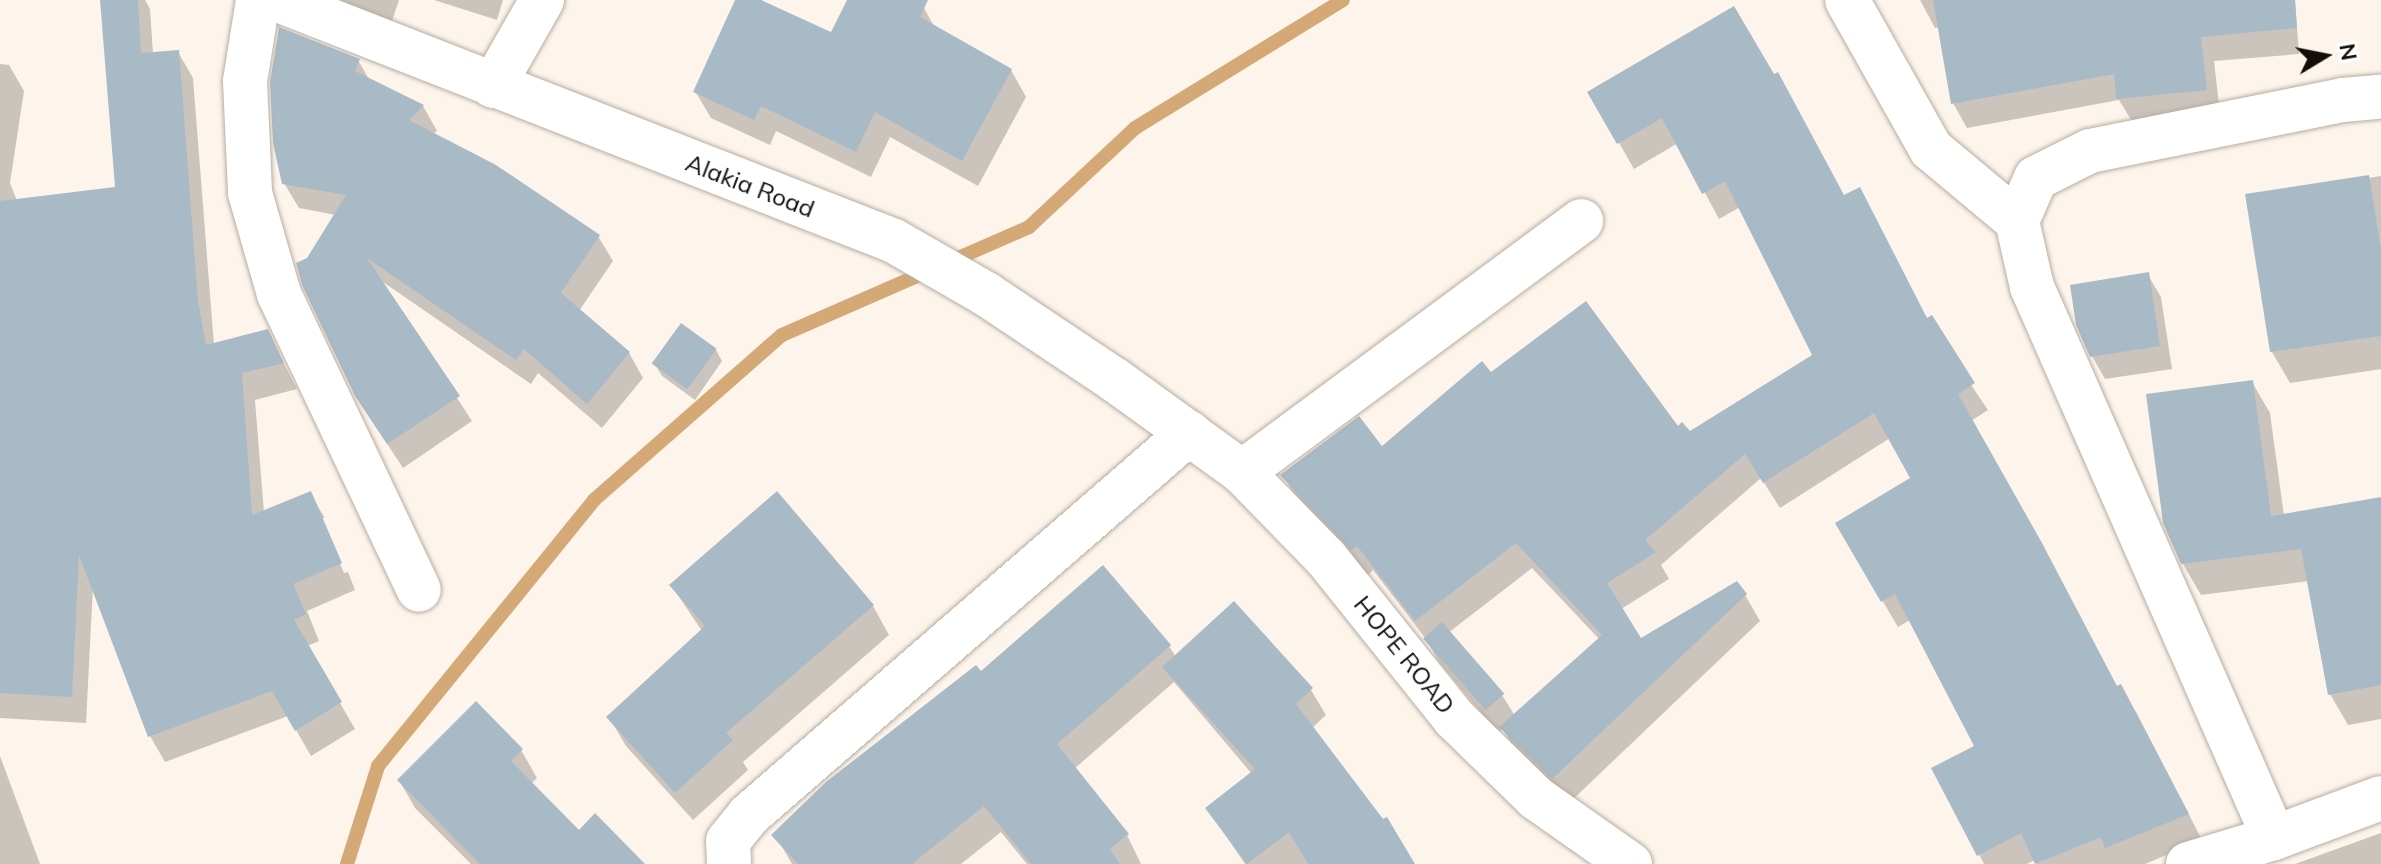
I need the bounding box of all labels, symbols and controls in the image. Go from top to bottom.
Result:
north arrow [2285,16,2365,96]
text: N [2333,41,2364,62]
street label: Alakia Road [682,148,818,224]
street label: HOPE ROAD [1348,590,1460,720]

